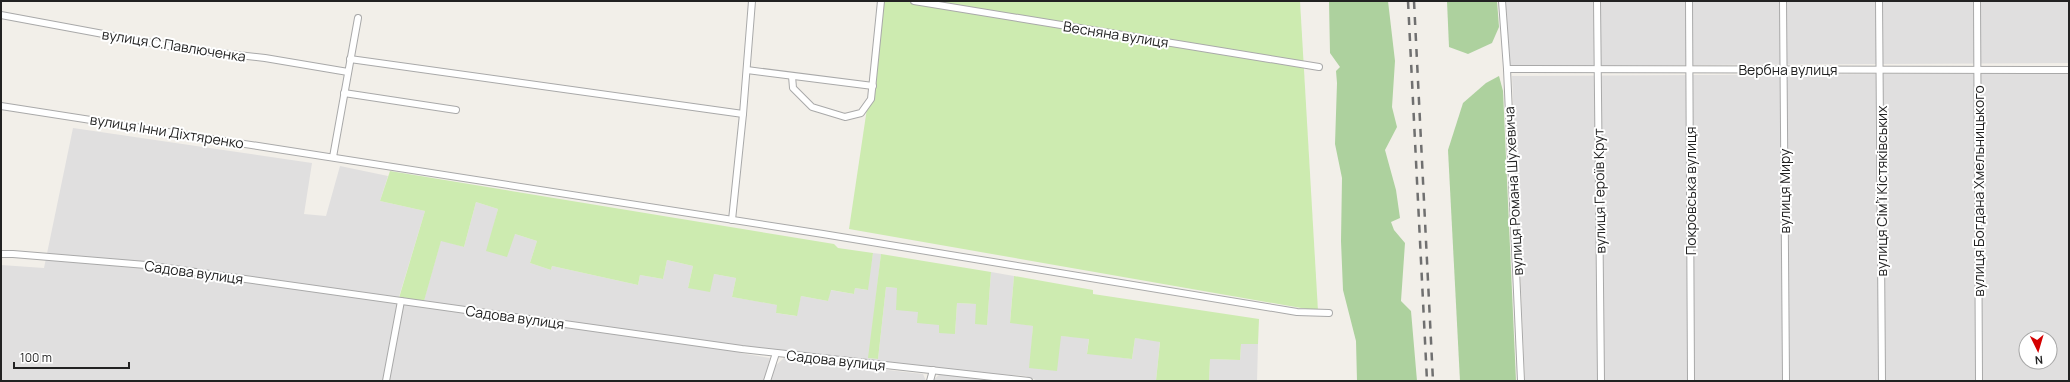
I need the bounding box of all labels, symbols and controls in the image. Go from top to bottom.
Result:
street label: Весняна вулиця [1062,16,1170,52]
street label: вулиця С.Павлюченка [101,24,247,66]
street label: Вербна вулиця [1738,60,1838,79]
street label: вулиця Богдана Хмельницького [1969,85,1988,297]
street label: вулиця Сімʼї Кістяківських [1872,105,1891,276]
street label: вулиця Романа Шухевича [1499,106,1527,276]
street label: вулиця Інни Діхтяренко [89,109,245,153]
street label: Покровська вулиця [1681,127,1700,255]
street label: вулиця Героїв Крут [1588,128,1610,254]
street label: вулиця Миру [1775,148,1794,233]
street label: Садова вулиця [143,256,245,288]
street label: Садова вулиця [464,301,566,333]
north arrow [2018,330,2058,370]
scale bar [14,344,129,370]
street label: Садова вулиця [786,345,886,375]
text: 100 m [20,349,52,366]
text: N [2034,353,2044,368]

